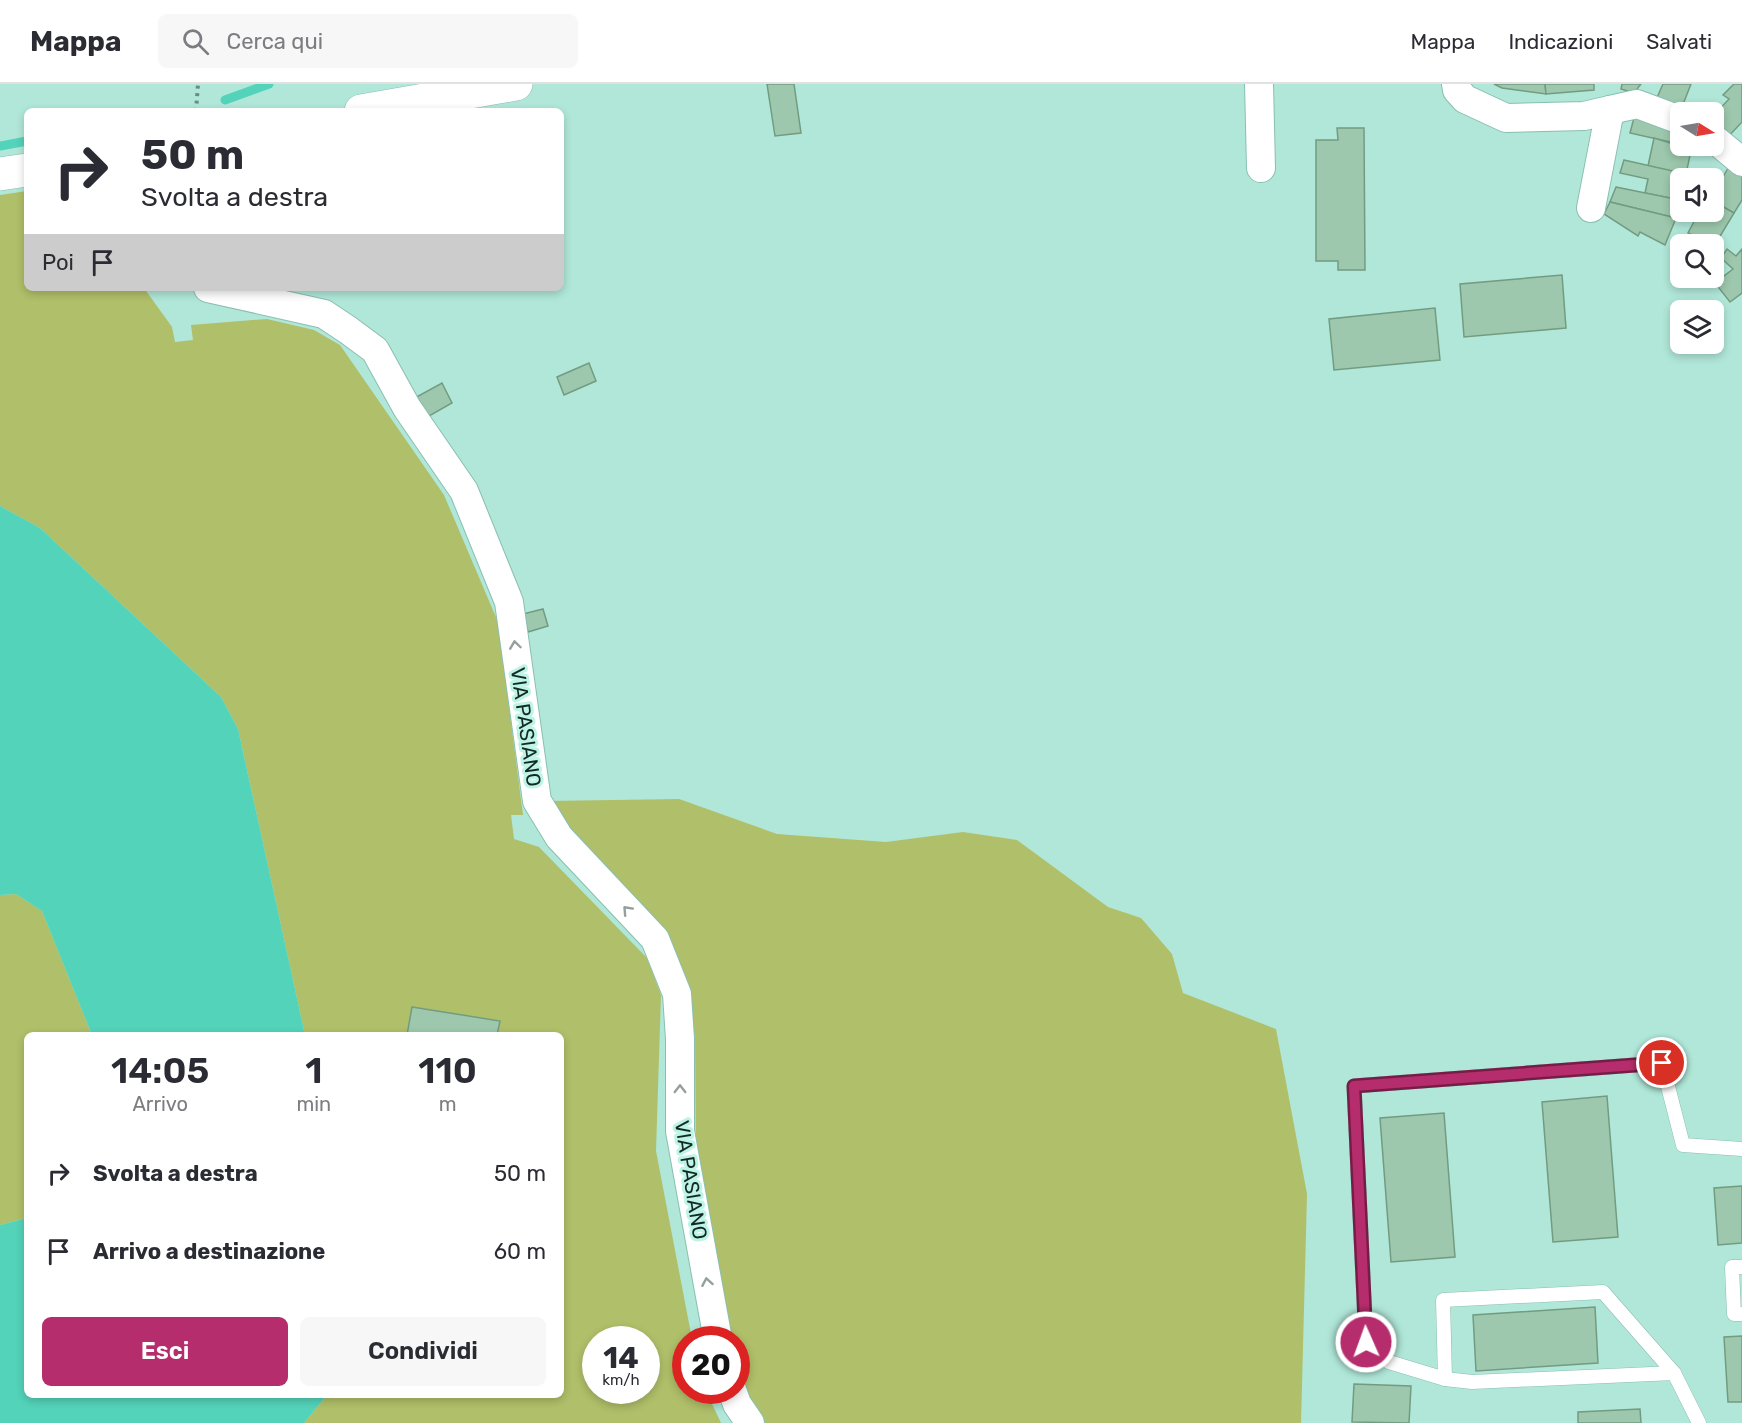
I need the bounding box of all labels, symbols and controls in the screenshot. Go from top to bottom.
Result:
search box [158,14,578,68]
text: Mappa [30,25,122,58]
icon: search [179,25,212,58]
text: Cerca qui [227,28,323,55]
text: Mappa [1410,29,1475,54]
text: Indicazioni [1508,29,1613,54]
text: Salvati [1646,29,1712,54]
north arrow [1670,102,1724,156]
map controls [1670,102,1724,354]
text: 50 m [141,130,244,180]
icon: right [42,132,120,210]
button: sound [1670,168,1724,222]
text: Svolta a destra [141,181,328,213]
button: search [1670,234,1724,288]
icon: arrive [86,246,119,279]
text: Poi [42,249,74,276]
button: layers [1670,300,1724,354]
one-way arrow [509,640,521,649]
street label: VIA PASIANO [506,666,546,788]
one-way arrow [624,906,635,917]
pin [1636,1037,1687,1088]
icon: arrive [1645,1046,1678,1079]
text: 14:05 [111,1049,209,1092]
text: 1 [305,1049,322,1092]
text: 110 [418,1049,477,1092]
one-way arrow [674,1085,686,1094]
text: Arrivo [132,1092,188,1116]
text: min [296,1092,331,1116]
text: m [439,1092,456,1116]
street label: VIA PASIANO [670,1119,712,1241]
icon: right [42,1157,75,1190]
text: Svolta a destra [93,1160,258,1187]
text: 50 m [494,1160,546,1187]
icon: arrive [42,1235,75,1268]
text: Arrivo a destinazione [93,1238,325,1265]
text: 60 m [494,1238,546,1265]
one-way arrow [701,1277,714,1287]
position arrow [1334,1310,1398,1374]
button: Esci [42,1317,288,1386]
button: Condividi [300,1317,546,1386]
speed limit sign: 20 [672,1326,750,1404]
text: 14 [603,1340,639,1376]
text: km/h [602,1371,640,1389]

